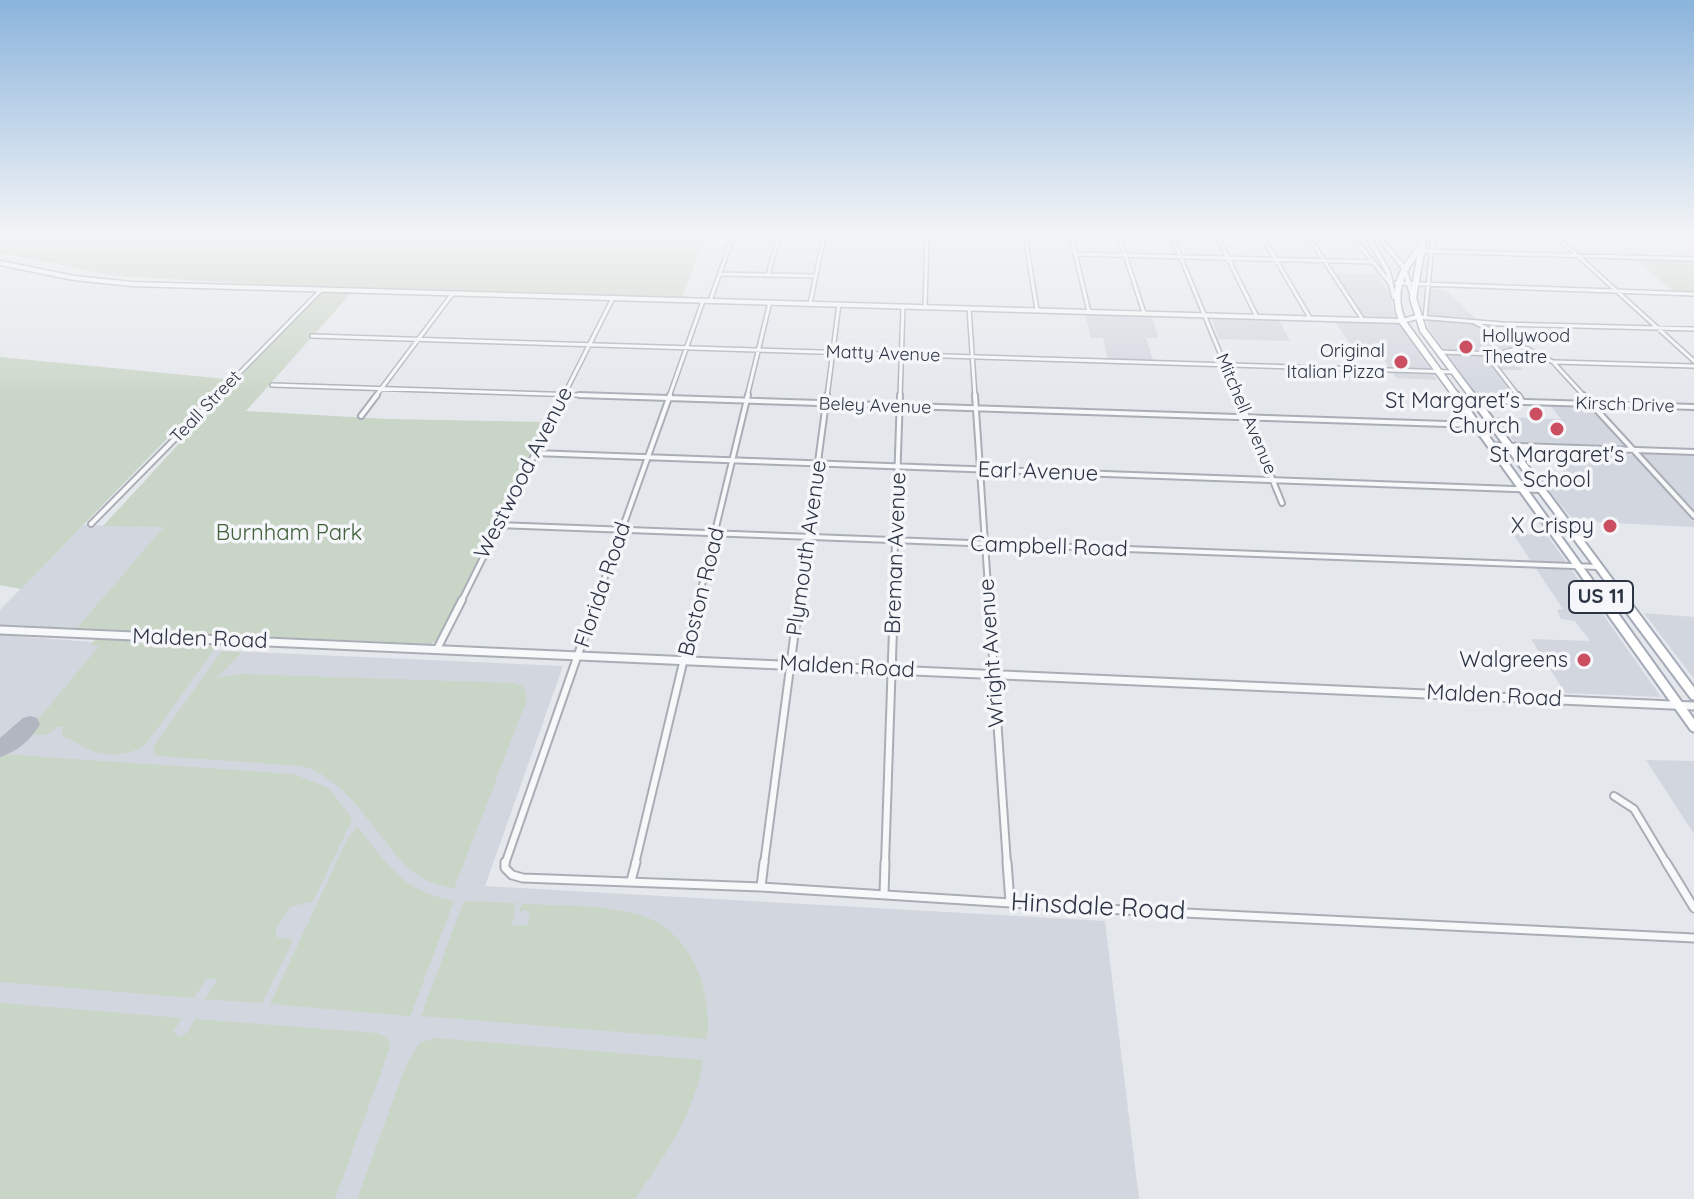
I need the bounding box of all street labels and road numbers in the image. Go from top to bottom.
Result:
street label: Matty Avenue [825,341,941,367]
street label: Mitchell Avenue [1211,350,1281,478]
street label: Teall Street [166,366,246,448]
street label: Westwood Avenue [469,382,579,564]
street label: Kirsch Drive [1575,392,1675,418]
street label: Beley Avenue [818,393,932,419]
street label: Earl Avenue [977,457,1099,487]
street label: Plymouth Avenue [782,458,832,638]
street label: Breman Avenue [880,472,912,634]
street label: Florida Road [569,519,637,651]
street label: Boston Road [673,525,731,659]
street label: Campbell Road [970,531,1128,563]
street label: Wright Avenue [974,578,1010,728]
road number: US 11 [1569,581,1633,613]
street label: Malden Road [132,623,268,655]
street label: Malden Road [779,650,915,684]
street label: Malden Road [1426,679,1562,713]
street label: Hinsdale Road [1010,887,1186,927]

